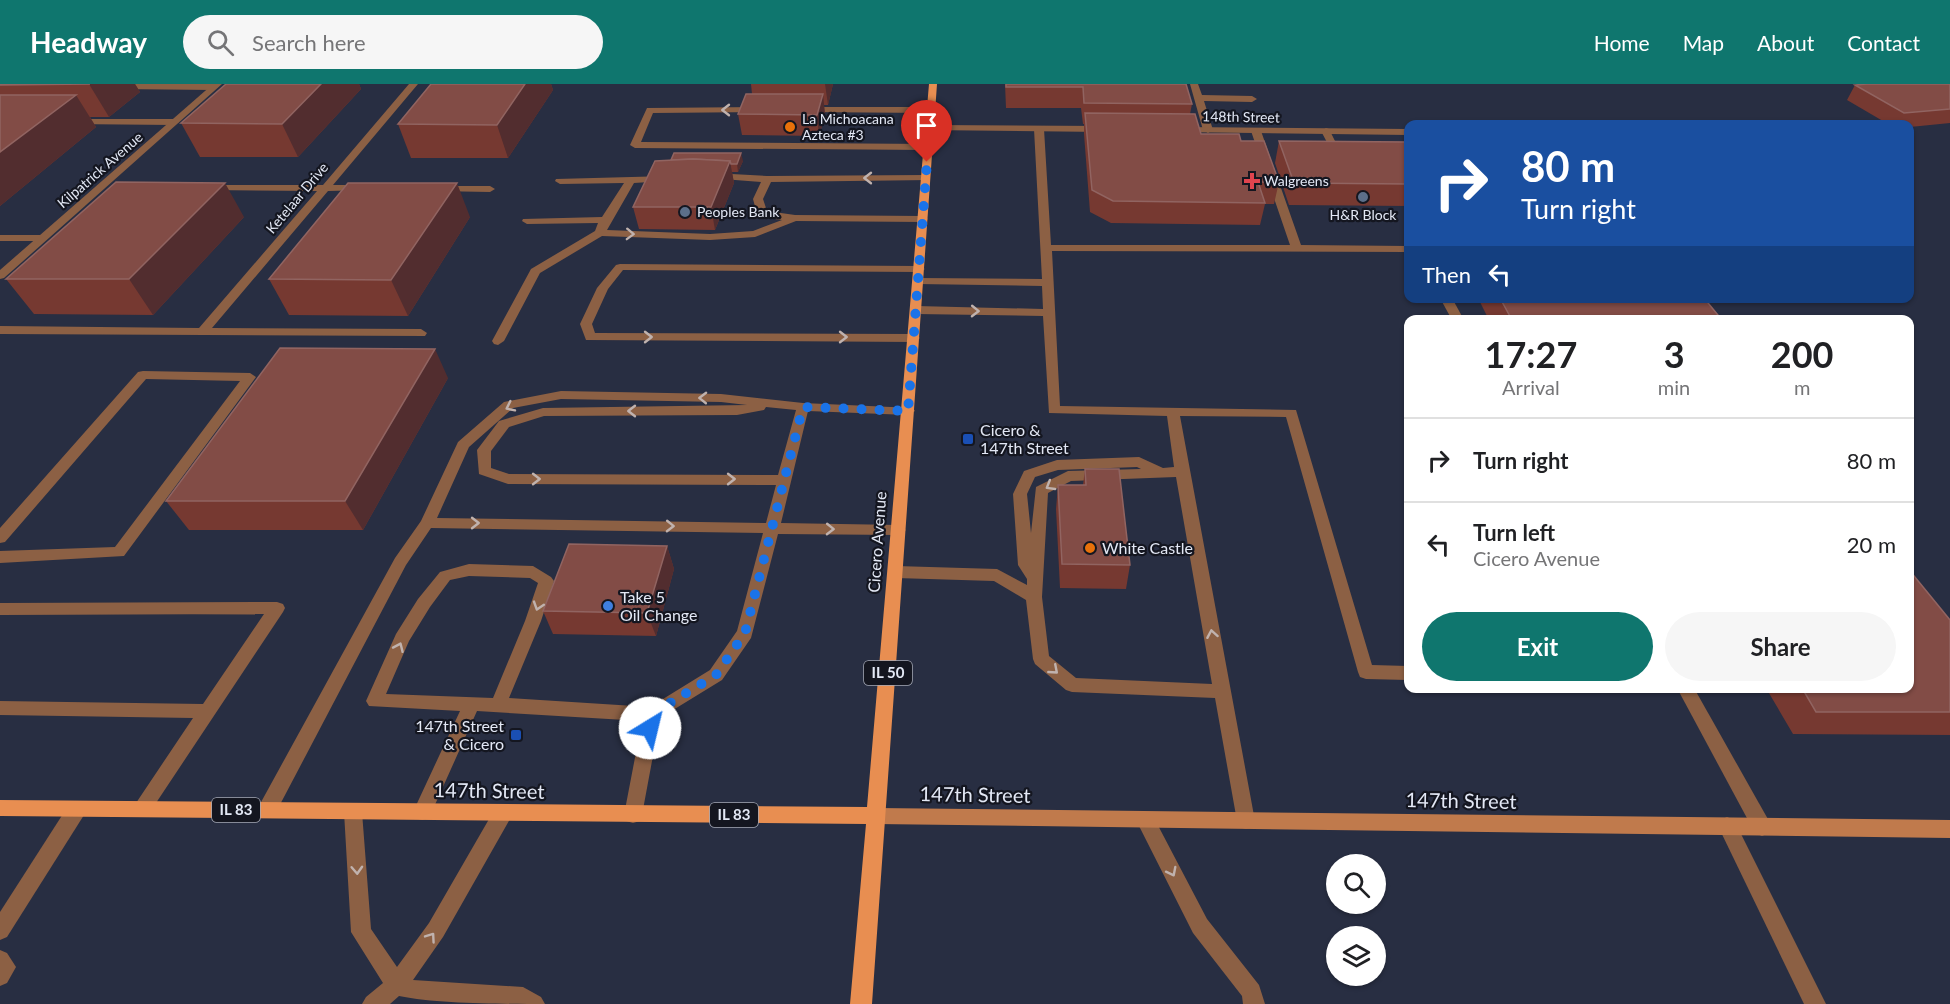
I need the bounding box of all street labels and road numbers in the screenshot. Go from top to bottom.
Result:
street label: 148th Street [1202,107,1280,126]
street label: Kilpatrick Avenue [54,128,146,211]
street label: Ketelaar Drive [262,159,331,237]
street label: Cicero Avenue [863,491,890,593]
road number: IL 50 [864,661,912,685]
street label: 147th Street [433,777,545,803]
street label: 147th Street [919,781,1031,807]
street label: 147th Street [1405,787,1517,813]
road number: IL 83 [212,798,260,822]
road number: IL 83 [710,803,758,827]

